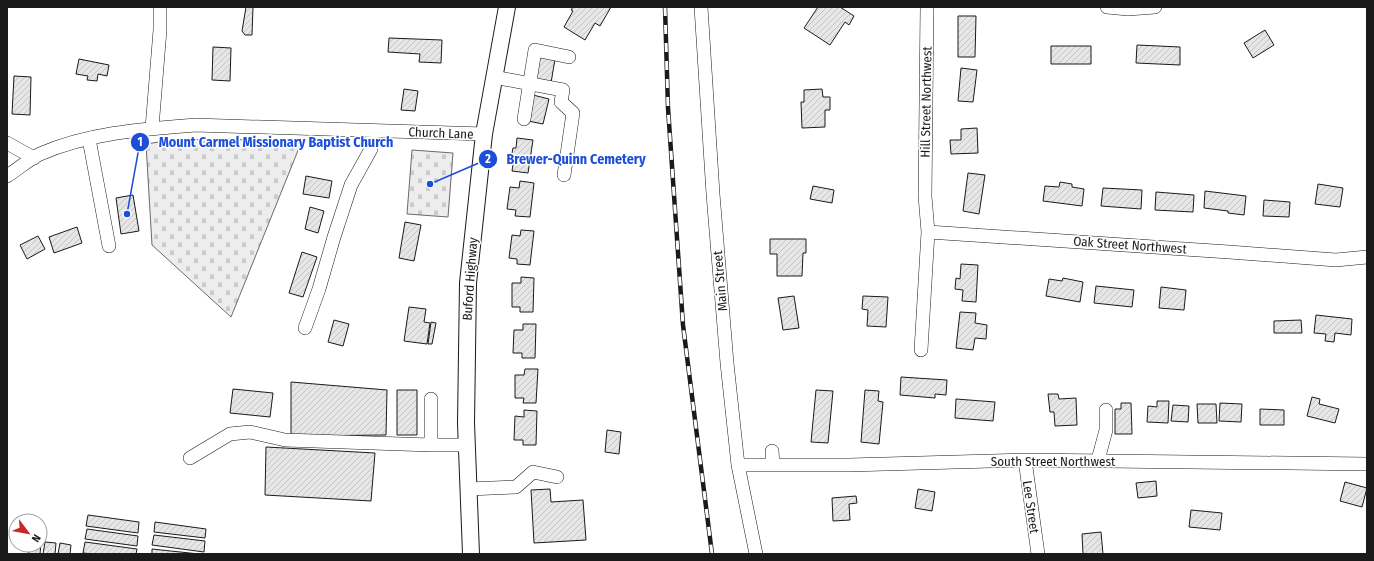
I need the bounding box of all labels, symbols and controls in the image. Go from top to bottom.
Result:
street label: Hill Street Northwest [918,46,934,158]
street label: Church Lane [408,124,474,142]
callout: Mount Carmel Missionary Baptist Church [130,129,401,155]
text: Mount Carmel Missionary Baptist Church [159,134,393,151]
text: 1 [137,135,143,149]
callout: Brewer-Quinn Cemetery [478,146,653,172]
text: Brewer-Quinn Cemetery [506,151,646,168]
text: 2 [484,152,491,166]
street label: Oak Street Northwest [1073,234,1188,256]
street label: Buford Highway [460,237,480,321]
street label: Main Street [710,249,730,312]
street label: South Street Northwest [991,454,1116,469]
street label: Lee Street [1020,480,1042,535]
north arrow [8,513,48,553]
text: N [29,532,43,544]

